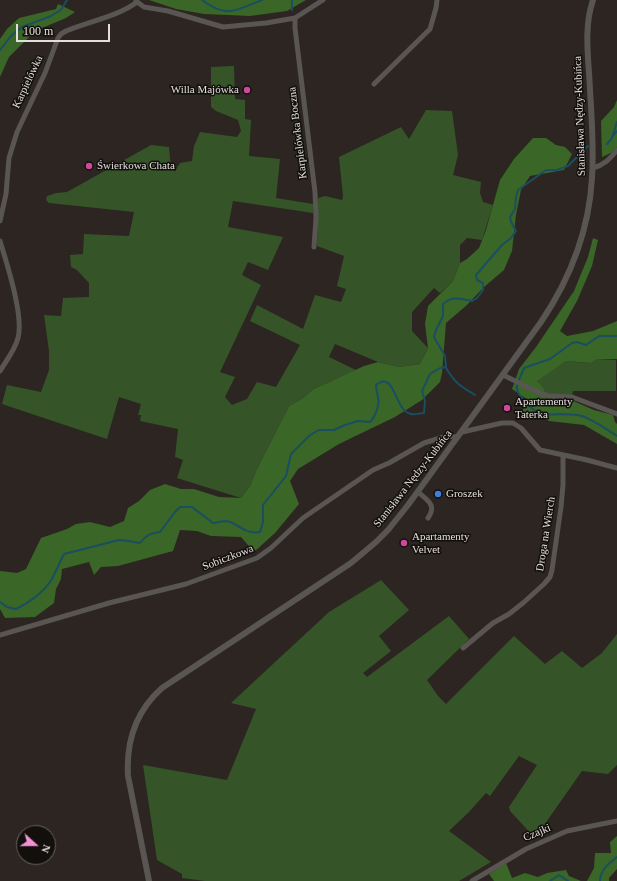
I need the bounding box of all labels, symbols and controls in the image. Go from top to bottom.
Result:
scale bar [18,16,112,42]
text: 100 m [23,24,53,38]
street label: Karpielówka [10,53,46,111]
street label: Stanisława Nędzy-Kubińca [571,56,589,176]
place label: Willa Majówka [171,83,239,97]
marker: Willa Majówka [242,85,252,95]
street label: Karpielówka Boczna [286,86,310,180]
place label: Świerkowa Chata [97,159,175,173]
marker: Świerkowa Chata [84,161,94,171]
place label: Apartementy Taterka [515,395,572,421]
marker: Apartementy Taterka [502,403,512,413]
street label: Stanisława Nędzy-Kubińca [371,428,455,530]
place label: Groszek [446,487,483,501]
marker: Groszek [433,489,443,499]
street label: Droga na Wierch [534,496,558,572]
place label: Apartamenty Velvet [412,530,469,556]
marker: Apartamenty Velvet [399,538,409,548]
street label: Sobiczkowa [201,542,255,574]
street label: Czajki [521,821,553,845]
north arrow [16,825,56,865]
text: N [39,843,53,855]

